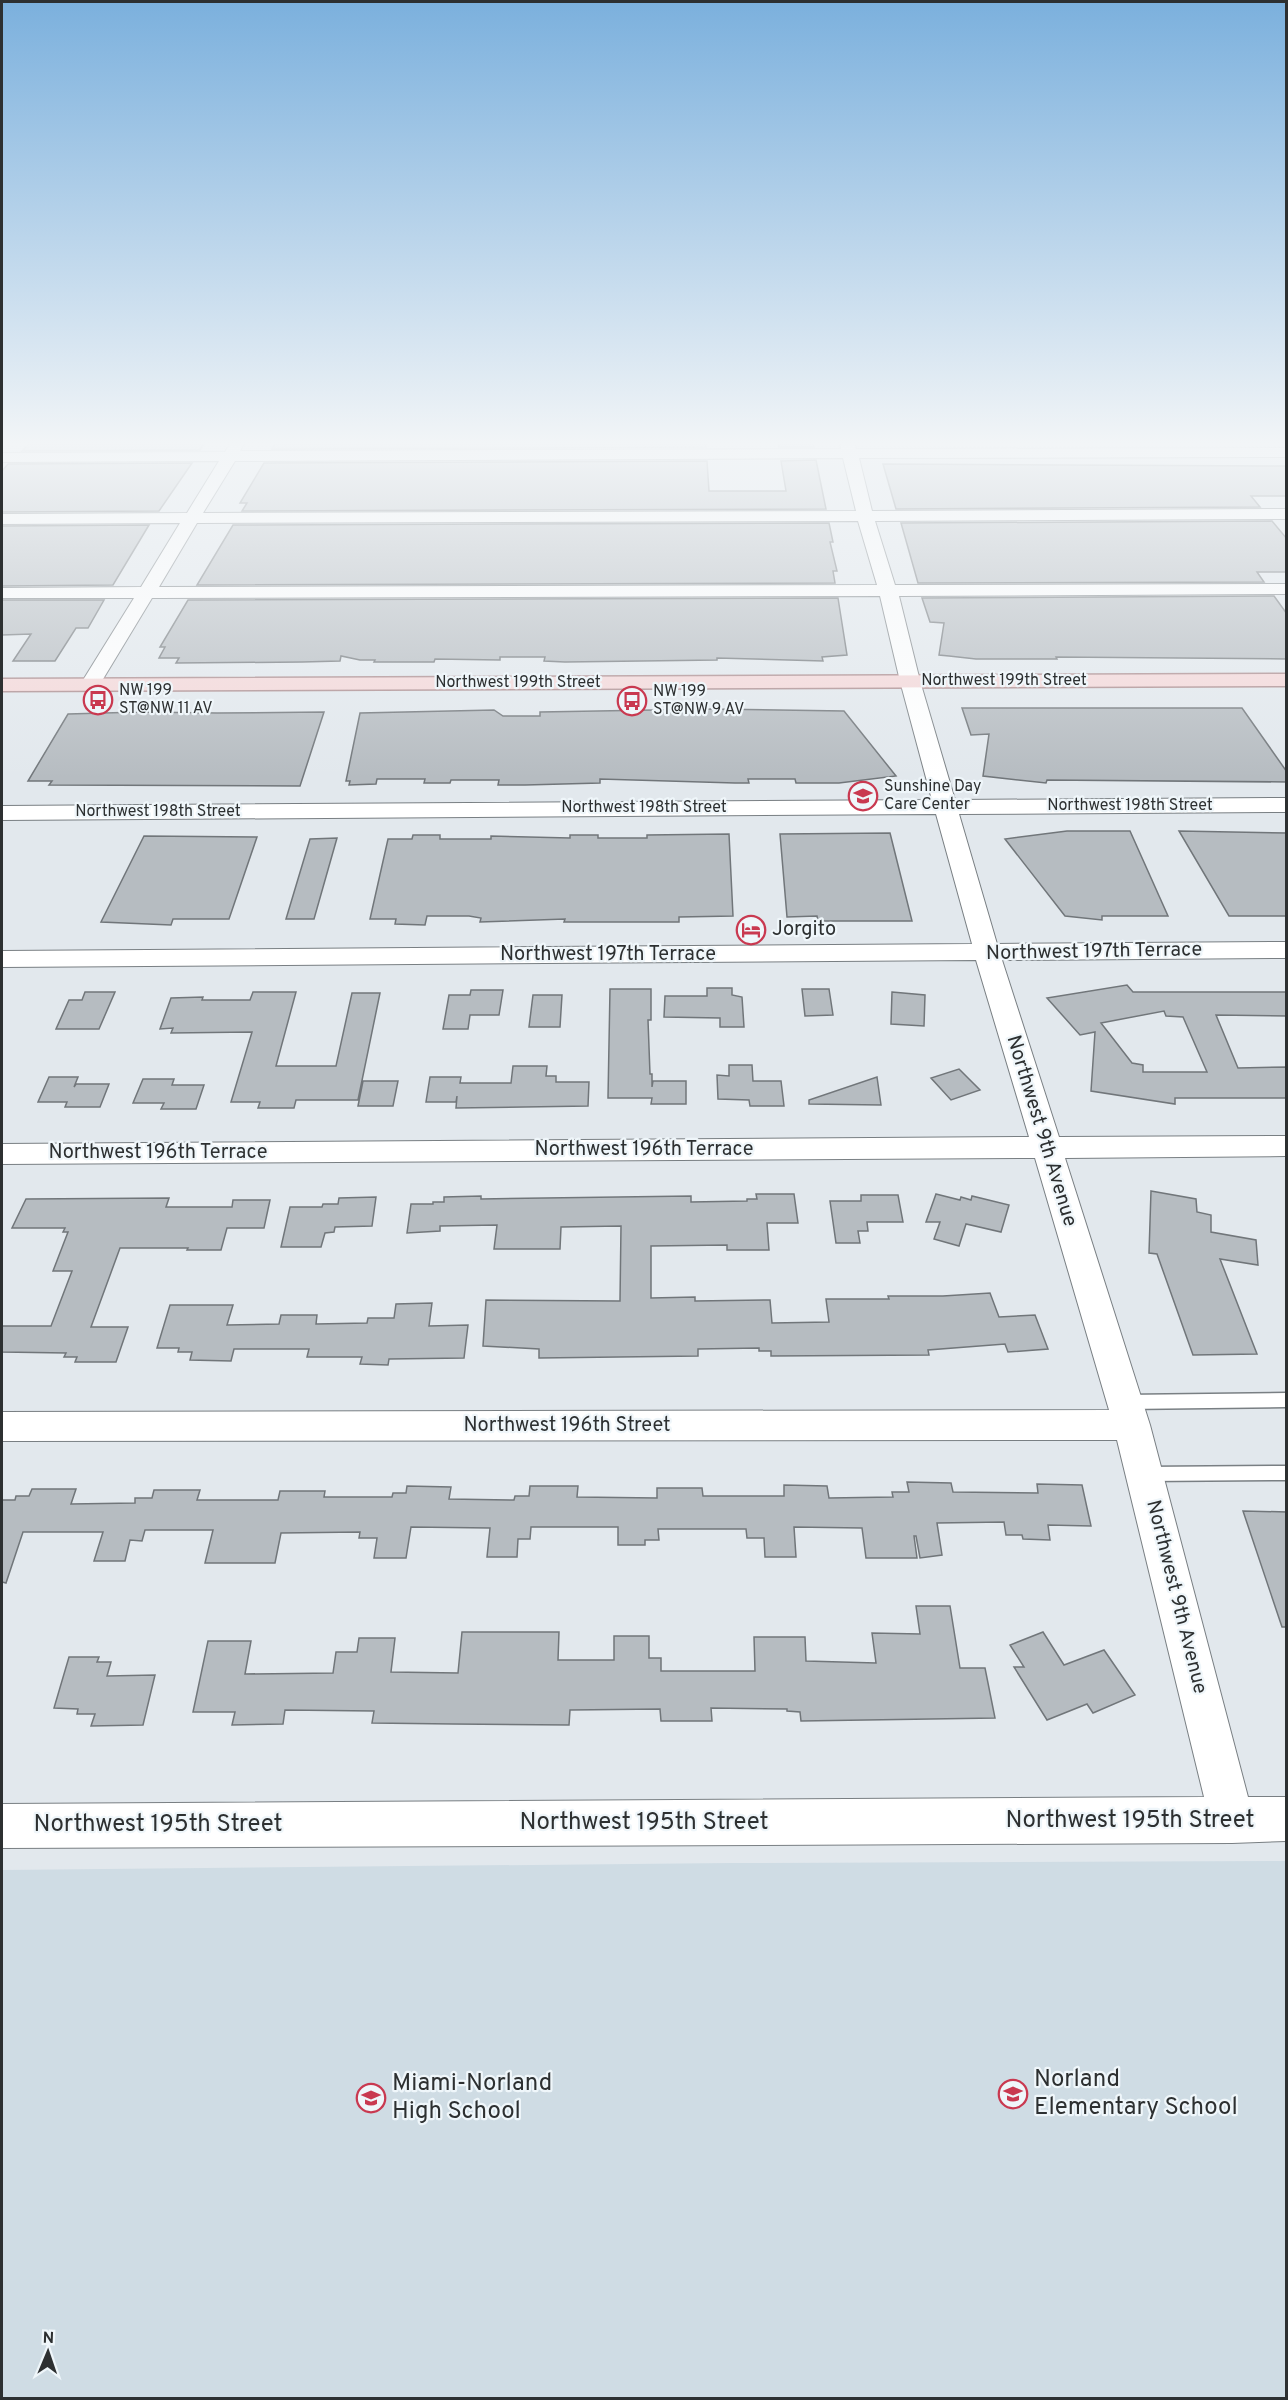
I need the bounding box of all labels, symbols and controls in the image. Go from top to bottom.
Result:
street label: Northwest 199th Street [921,671,1087,691]
street label: Northwest 199th Street [435,673,601,693]
place label: NW 199 ST@NW 11 AV [119,681,213,719]
place label: NW 199 ST@NW 9 AV [653,682,744,720]
bus stop icon: NW 199 ST@NW 11 AV [82,684,114,716]
bus stop icon: NW 199 ST@NW 9 AV [616,685,648,717]
place label: Sunshine Day Care Center [884,777,981,815]
school or university icon: Sunshine Day Care Center [847,780,879,812]
street label: Northwest 198th Street [1047,796,1213,816]
street label: Northwest 198th Street [561,798,727,818]
street label: Northwest 198th Street [75,802,241,822]
hotel icon: Jorgito [735,914,767,946]
place label: Jorgito [772,917,836,943]
street label: Northwest 197th Terrace [986,937,1202,967]
street label: Northwest 197th Terrace [500,942,716,968]
street label: Northwest 9th Avenue [1000,1032,1082,1230]
street label: Northwest 196th Terrace [535,1137,753,1163]
street label: Northwest 196th Terrace [49,1140,267,1166]
street label: Northwest 196th Street [463,1413,671,1439]
street label: Northwest 9th Avenue [1139,1497,1213,1697]
street label: Northwest 195th Street [1005,1806,1255,1836]
street label: Northwest 195th Street [519,1808,769,1838]
street label: Northwest 195th Street [33,1810,283,1840]
place label: Norland Elementary School [1034,2065,1238,2123]
place label: Miami-Norland High School [392,2069,552,2127]
school or university icon: Norland Elementary School [997,2078,1029,2110]
school or university icon: Miami-Norland High School [355,2082,387,2114]
north arrow [18,2322,78,2382]
text: N [42,2329,55,2349]

